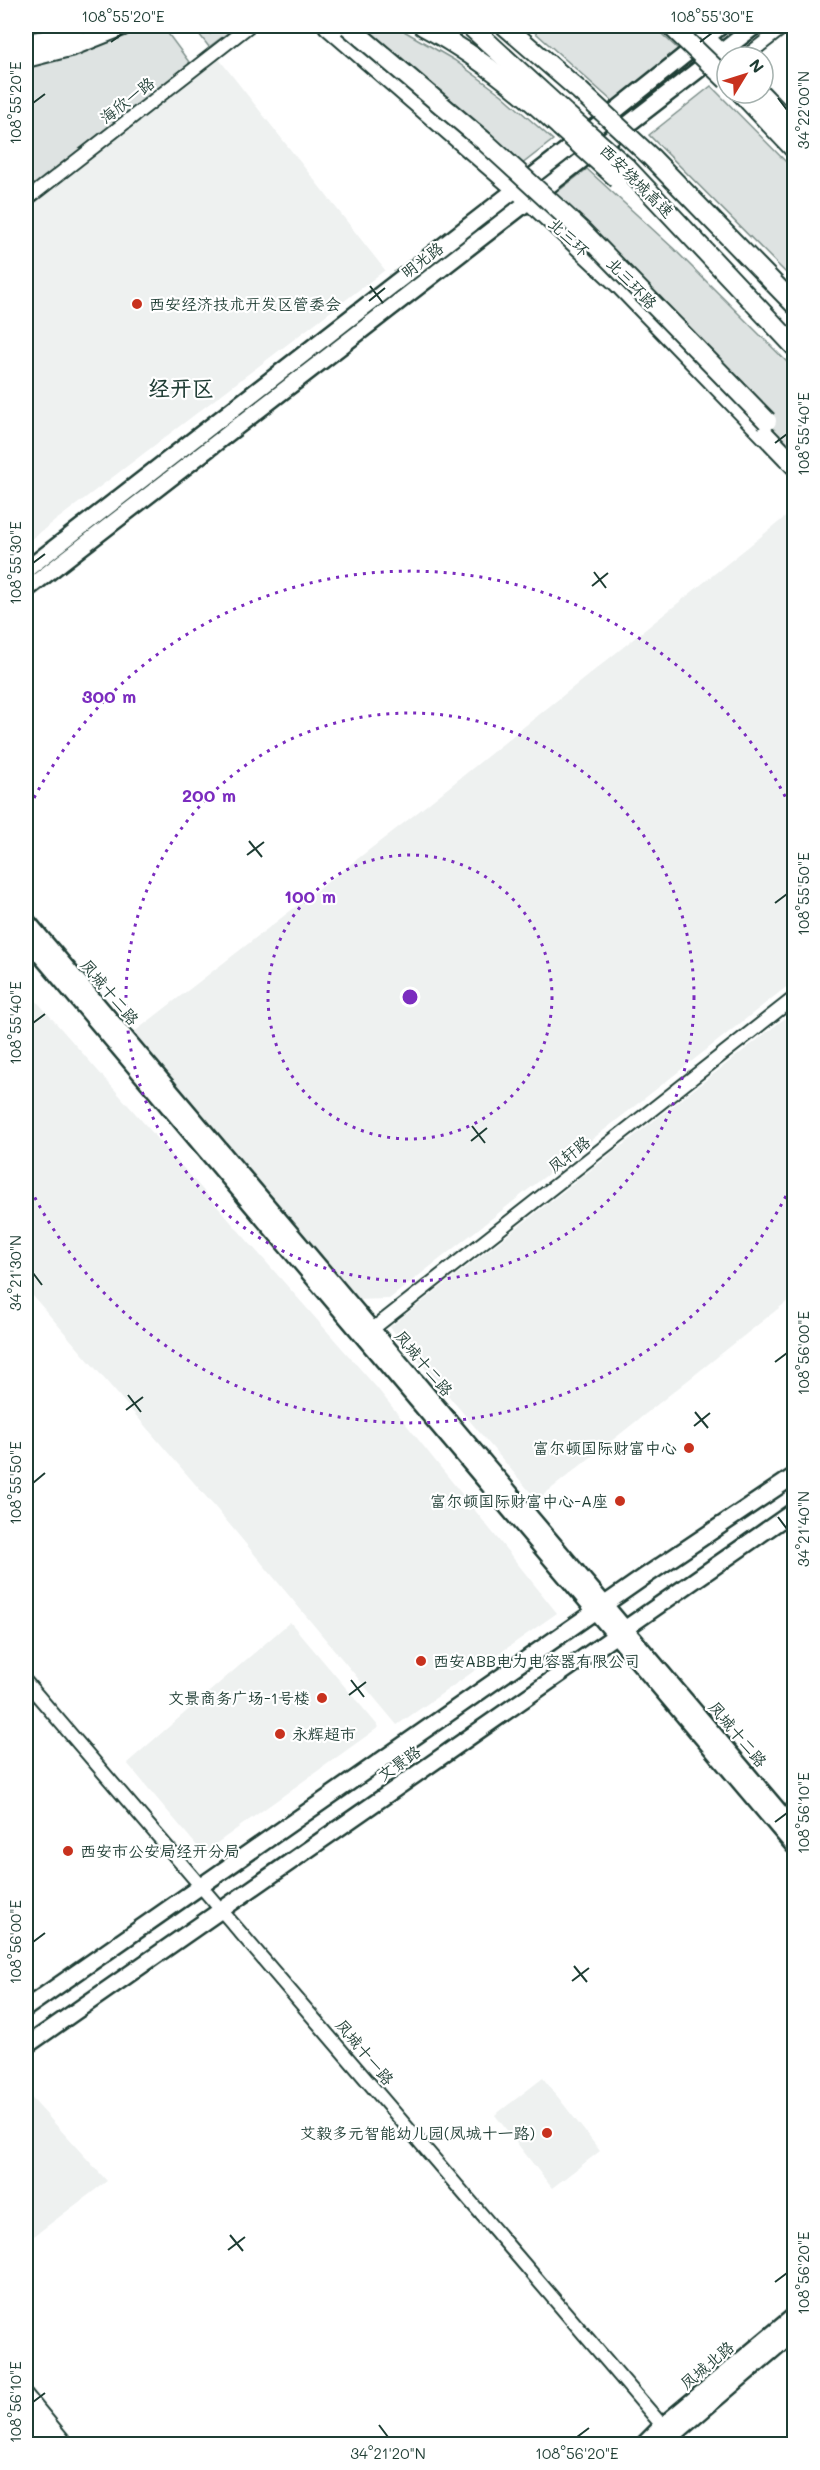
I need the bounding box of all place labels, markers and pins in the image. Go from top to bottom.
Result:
place label: 西安经济技术开发区管委会 [149,293,341,314]
marker: 西安经济技术开发区管委会 [130,297,144,311]
centre of rings [400,987,420,1007]
place label: 富尔顿国际财富中心 [533,1437,677,1458]
marker: 富尔顿国际财富中心 [682,1441,696,1455]
place label: 富尔顿国际财富中心-A座 [430,1490,608,1511]
marker: 富尔顿国际财富中心-A座 [613,1494,627,1508]
place label: 西安ABB电力电容器有限公司 [433,1650,640,1671]
marker: 西安ABB电力电容器有限公司 [414,1654,428,1668]
place label: 文景商务广场-1号楼 [168,1687,310,1708]
marker: 文景商务广场-1号楼 [315,1691,329,1705]
place label: 永辉超市 [292,1723,356,1744]
marker: 永辉超市 [273,1727,287,1741]
place label: 西安市公安局经开分局 [80,1840,240,1861]
marker: 西安市公安局经开分局 [61,1844,75,1858]
place label: 艾毅多元智能幼儿园(凤城十一路) [300,2122,535,2143]
marker: 艾毅多元智能幼儿园(凤城十一路) [540,2126,554,2140]

